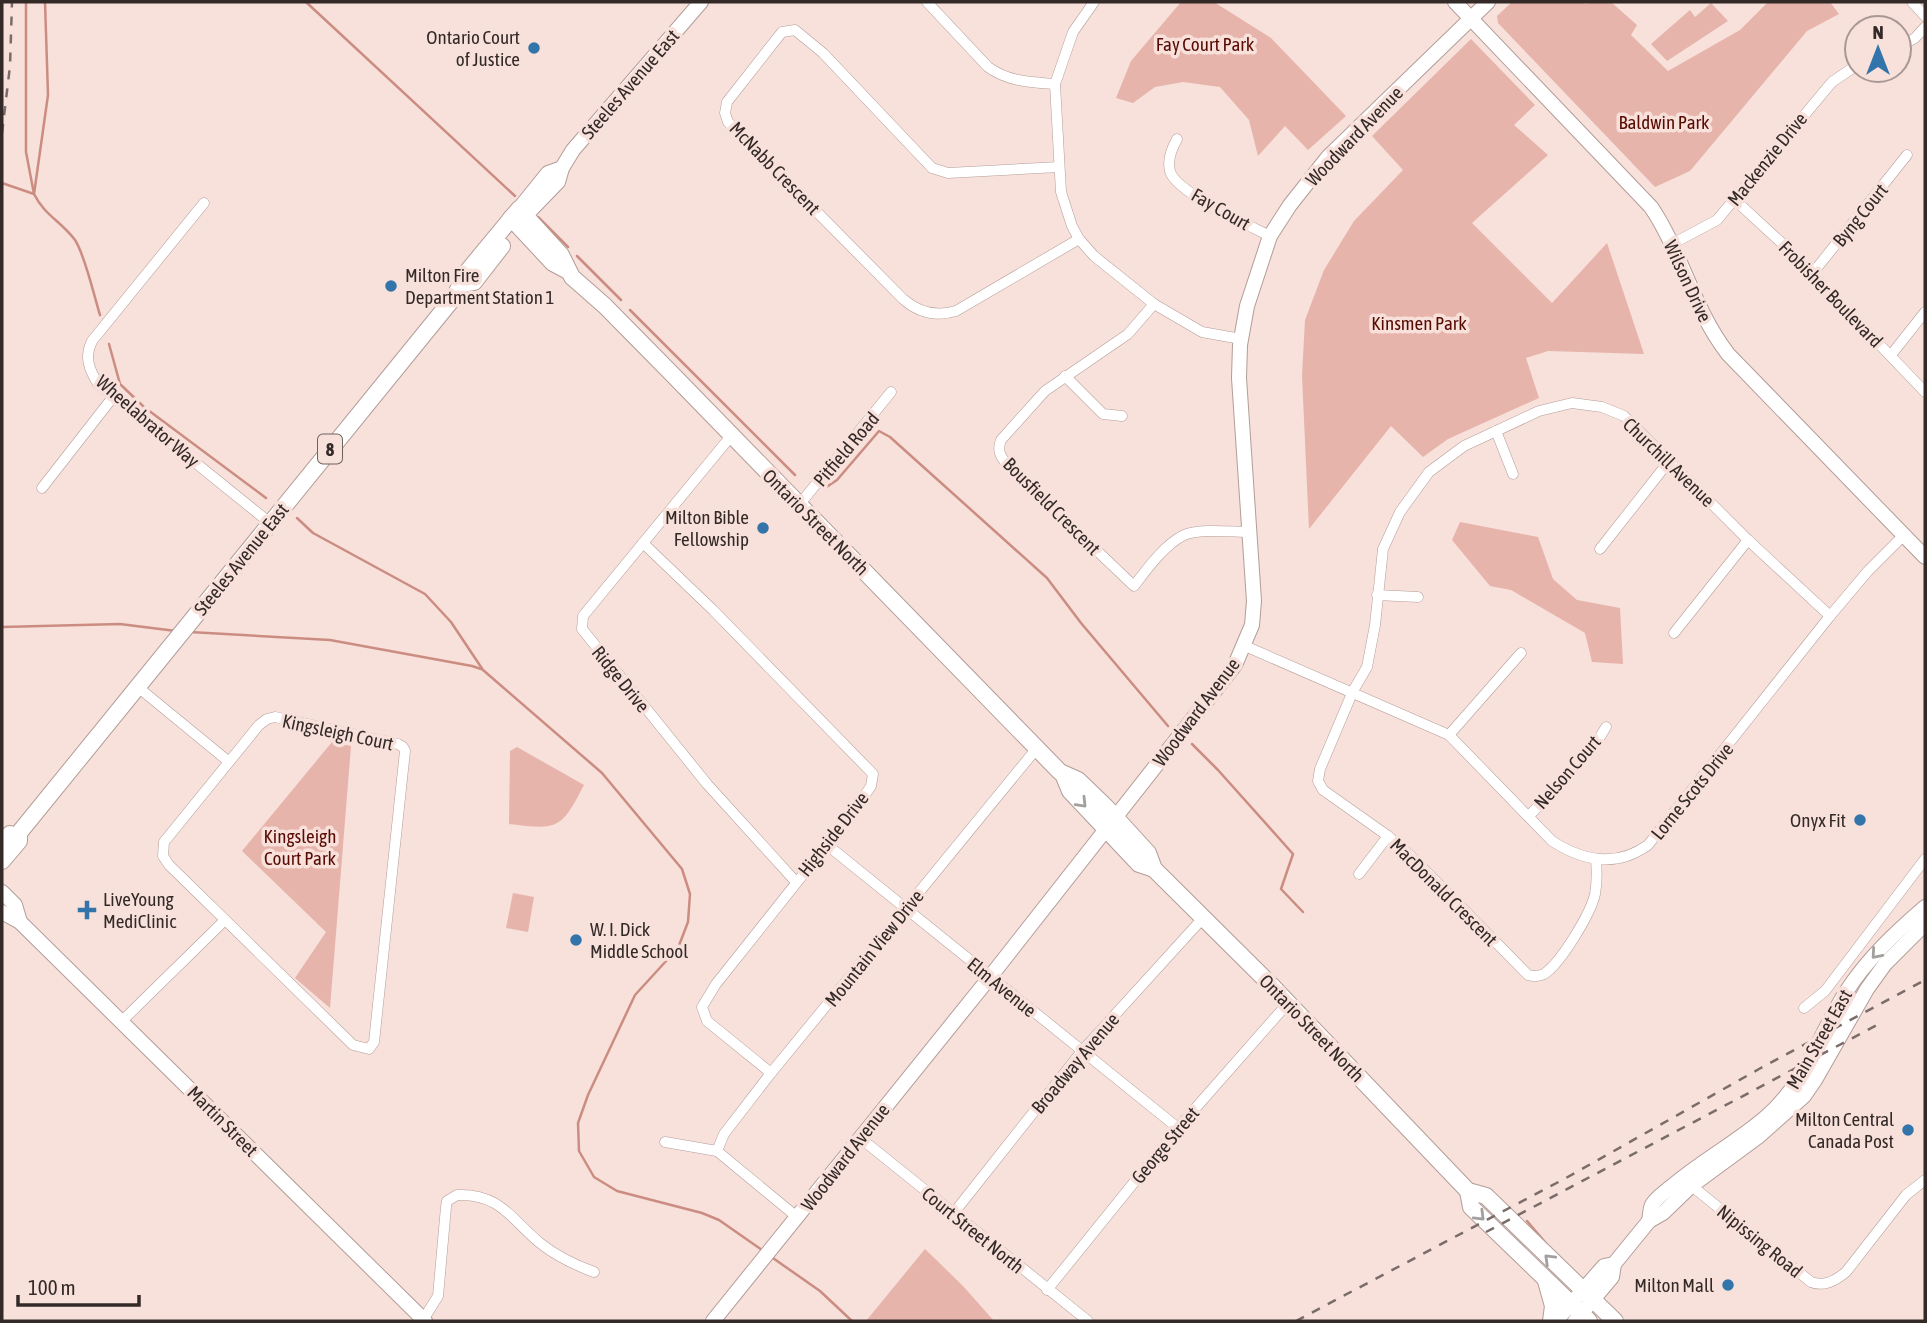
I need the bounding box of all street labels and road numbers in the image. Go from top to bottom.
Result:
street label: Steeles Avenue East [577,25,683,143]
street label: Woodward Avenue [1301,82,1407,190]
street label: Mackenzie Drive [1723,108,1811,210]
street label: McNabb Crescent [725,117,825,219]
street label: Byng Court [1828,179,1892,251]
street label: Fay Court [1188,183,1254,235]
street label: Frobisher Boulevard [1775,236,1887,352]
street label: Wilson Drive [1660,237,1716,325]
street label: Wheelabrator Way [92,370,204,472]
street label: Pitfield Road [809,408,883,490]
street label: Churchill Avenue [1619,413,1719,511]
road number: 8 [318,434,342,463]
street label: Bousfield Crescent [999,453,1105,559]
street label: Ontario Street North [758,464,874,580]
street label: Steeles Avenue East [189,499,293,619]
street label: Ridge Drive [588,641,654,717]
street label: Woodward Avenue [1148,654,1244,770]
street label: Kingsleigh Court [280,709,396,755]
street label: Nelson Court [1529,731,1605,813]
street label: Lorne Scots Drive [1646,738,1738,844]
street label: Highside Drive [793,787,873,881]
street label: MacDonald Crescent [1386,834,1502,950]
street label: Mountain View Drive [820,885,928,1011]
street label: Elm Avenue [963,953,1041,1021]
street label: Ontario Street North [1255,970,1369,1086]
street label: Main Street East [1782,985,1856,1093]
street label: Broadway Avenue [1027,1008,1123,1118]
street label: Martin Street [183,1081,263,1161]
street label: Woodward Avenue [796,1099,894,1215]
street label: George Street [1127,1102,1203,1188]
street label: Court Street North [918,1182,1028,1278]
street label: Nipissing Road [1713,1200,1807,1282]

